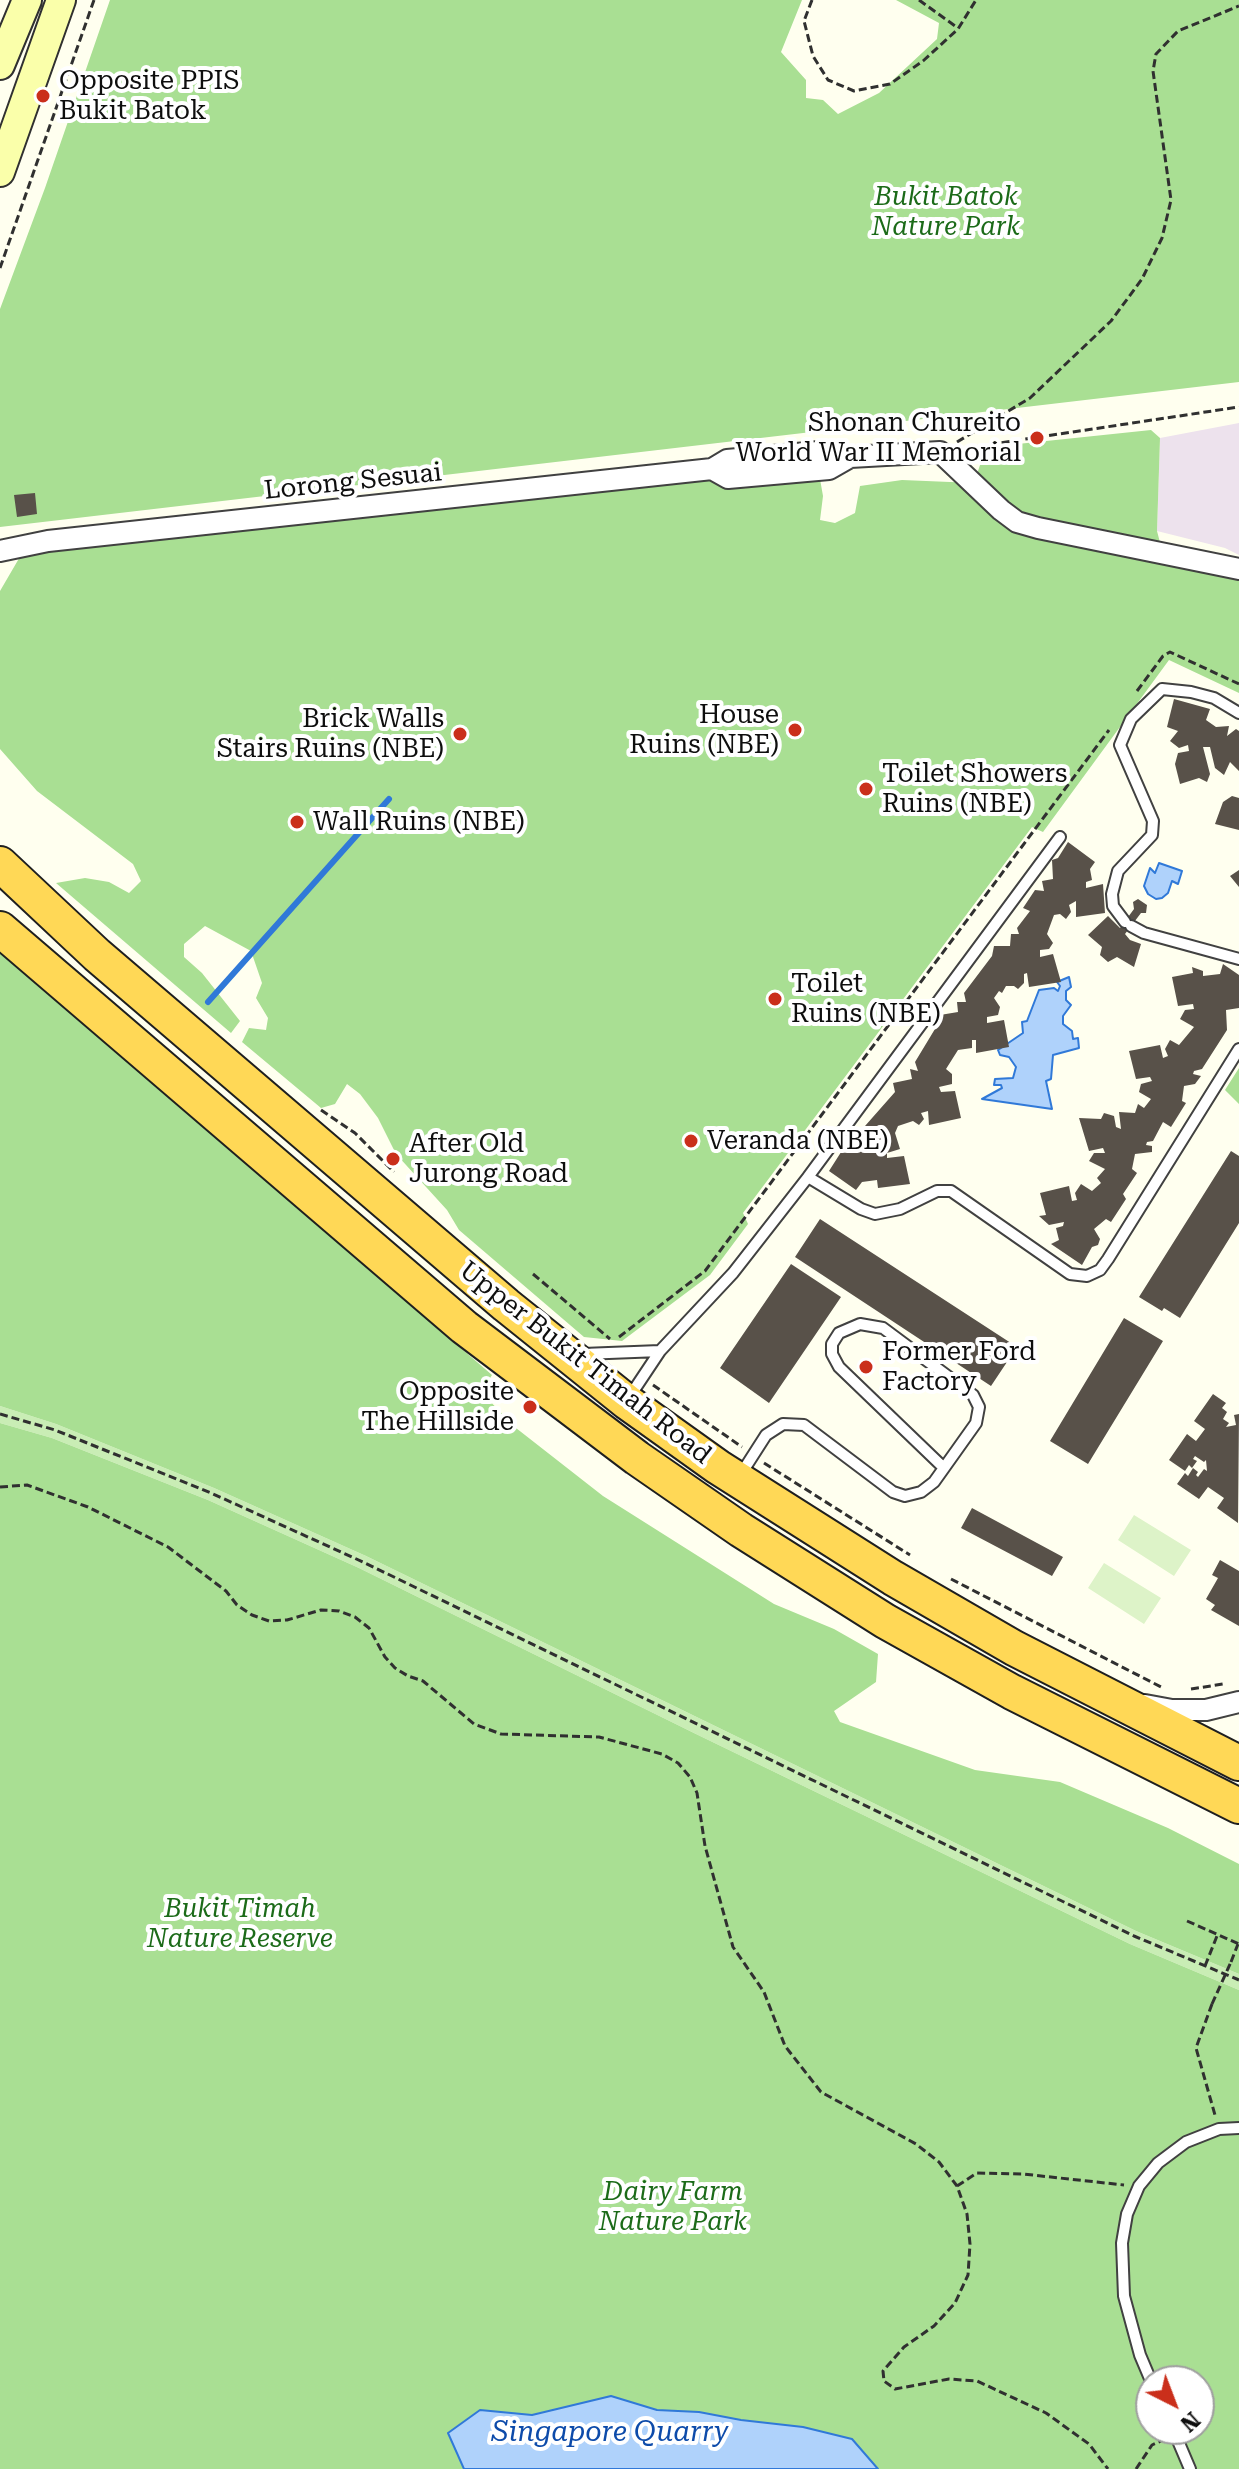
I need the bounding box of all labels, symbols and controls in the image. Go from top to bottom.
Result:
place label: Opposite PPIS Bukit Batok [59,65,240,126]
marker: Opposite PPIS Bukit Batok [34,87,52,105]
park label: Bukit Batok Nature Park [872,181,1020,242]
place label: Shonan Chureito World War II Memorial [735,407,1021,468]
marker: Shonan Chureito World War II Memorial [1028,429,1046,447]
street label: Lorong Sesuai [263,457,443,507]
place label: House Ruins (NBE) [629,699,779,760]
place label: Brick Walls Stairs Ruins (NBE) [217,703,444,764]
marker: House Ruins (NBE) [786,721,804,739]
marker: Brick Walls Stairs Ruins (NBE) [451,725,469,743]
place label: Toilet Showers Ruins (NBE) [882,758,1067,820]
marker: Toilet Showers Ruins (NBE) [857,780,875,798]
place label: Wall Ruins (NBE) [313,806,525,838]
marker: Wall Ruins (NBE) [288,813,306,831]
place label: Toilet Ruins (NBE) [791,968,941,1030]
marker: Toilet Ruins (NBE) [766,990,784,1008]
place label: Veranda (NBE) [707,1125,889,1157]
place label: After Old Jurong Road [409,1128,568,1190]
marker: Veranda (NBE) [682,1132,700,1150]
marker: After Old Jurong Road [384,1150,402,1168]
street label: Upper Bukit Timah Road [453,1255,717,1471]
place label: Former Ford Factory [882,1336,1036,1398]
marker: Former Ford Factory [857,1358,875,1376]
place label: Opposite The Hillside [361,1376,514,1438]
marker: Opposite The Hillside [521,1398,539,1416]
park label: Bukit Timah Nature Reserve [147,1893,333,1954]
park label: Dairy Farm Nature Park [599,2176,747,2238]
north arrow [1135,2365,1215,2445]
text: N [1175,2407,1205,2437]
water label: Singapore Quarry [492,2416,728,2450]

